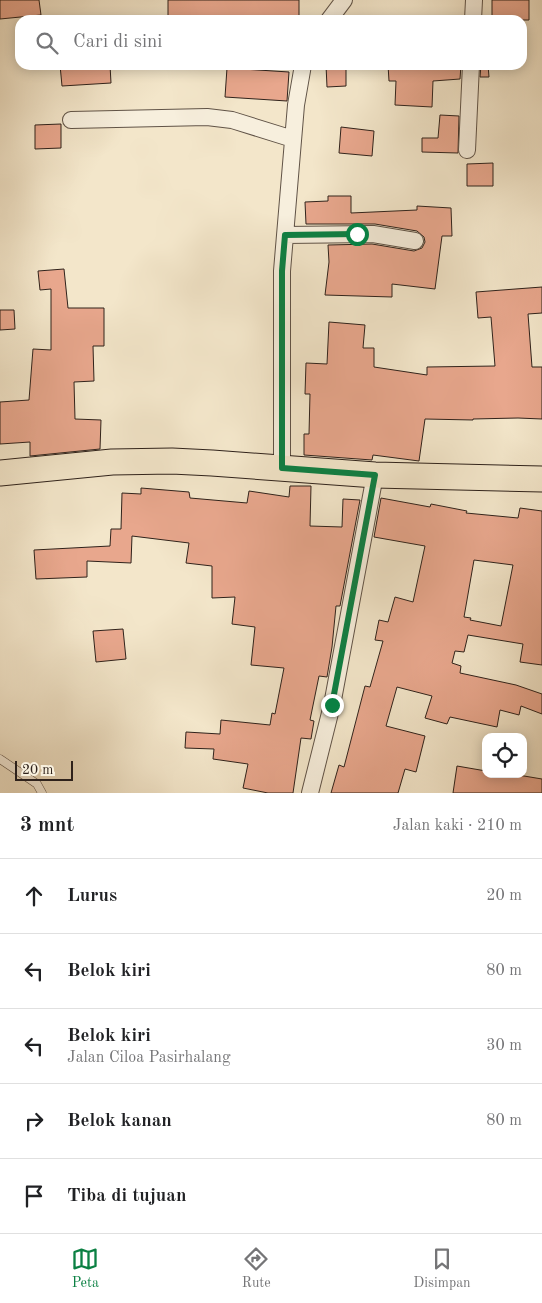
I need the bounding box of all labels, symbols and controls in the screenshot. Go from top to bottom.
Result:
search box [15,15,527,70]
icon: search [33,29,61,57]
text: Cari di sini [73,33,163,52]
route start [346,223,369,246]
route end [321,694,344,717]
map controls [482,733,527,778]
button: locate [482,733,527,778]
scale bar [15,758,72,781]
text: 20 m [22,763,53,777]
text: 3 mnt [20,815,74,836]
text: Jalan kaki · 210 m [393,818,522,834]
icon: ahead [20,882,48,910]
text: Lurus [67,887,117,906]
text: 20 m [486,888,522,904]
icon: left [20,957,48,985]
text: Belok kiri [67,962,151,981]
text: 80 m [486,963,522,979]
text: Belok kiri [67,1027,151,1046]
icon: left [20,1032,48,1060]
text: 30 m [486,1038,522,1054]
text: Jalan Ciloa Pasirhalang [67,1050,231,1066]
icon: right [20,1107,48,1135]
text: Belok kanan [67,1112,172,1131]
text: 80 m [486,1113,522,1129]
icon: arrive [20,1182,48,1210]
text: Tiba di tujuan [67,1187,187,1206]
tab: Peta [71,1245,99,1292]
tab: Rute [242,1245,271,1292]
tab: Disimpan [413,1245,471,1292]

